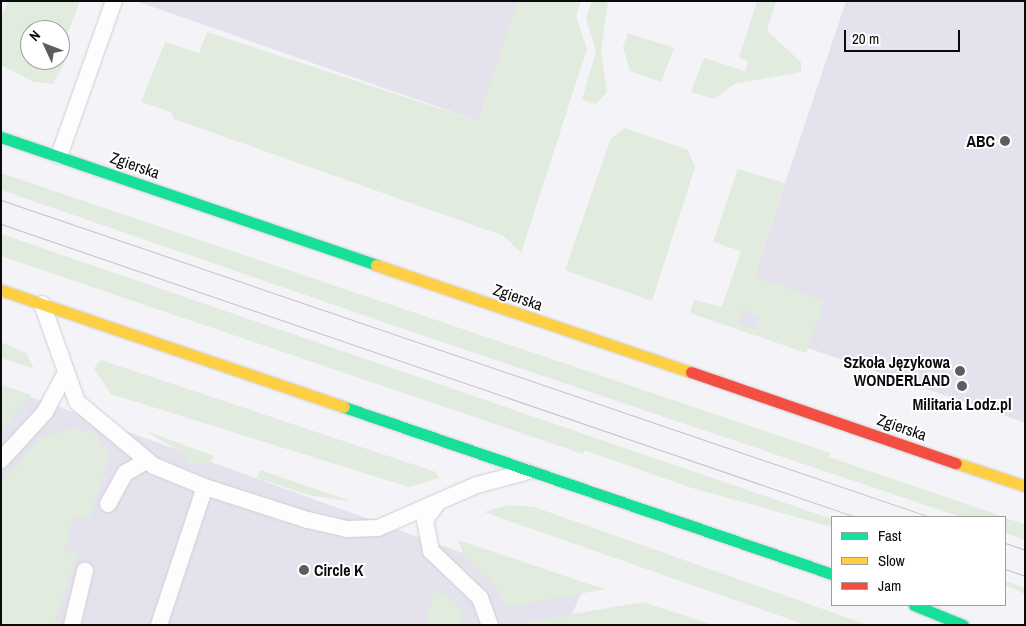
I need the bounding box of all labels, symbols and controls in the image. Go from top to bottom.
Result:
north arrow [20,20,70,70]
scale bar [846,20,962,52]
text: N [25,26,44,45]
text: 20 m [852,28,879,49]
place label: ABC [967,131,995,151]
marker: ABC [999,135,1011,147]
street label: Zgierska [108,148,162,182]
street label: Zgierska [491,280,545,314]
place label: Szkoła Językowa WONDERLAND [844,352,950,390]
marker: Szkoła Językowa WONDERLAND [954,365,966,377]
marker: Militaria Lodz.pl [956,380,968,392]
place label: Militaria Lodz.pl [912,394,1012,414]
street label: Zgierska [875,410,929,444]
legend [831,516,1006,606]
text: Fast [878,525,901,546]
text: Slow [878,550,905,571]
place label: Circle K [314,560,364,580]
marker: Circle K [298,564,310,576]
text: Jam [878,575,901,596]

